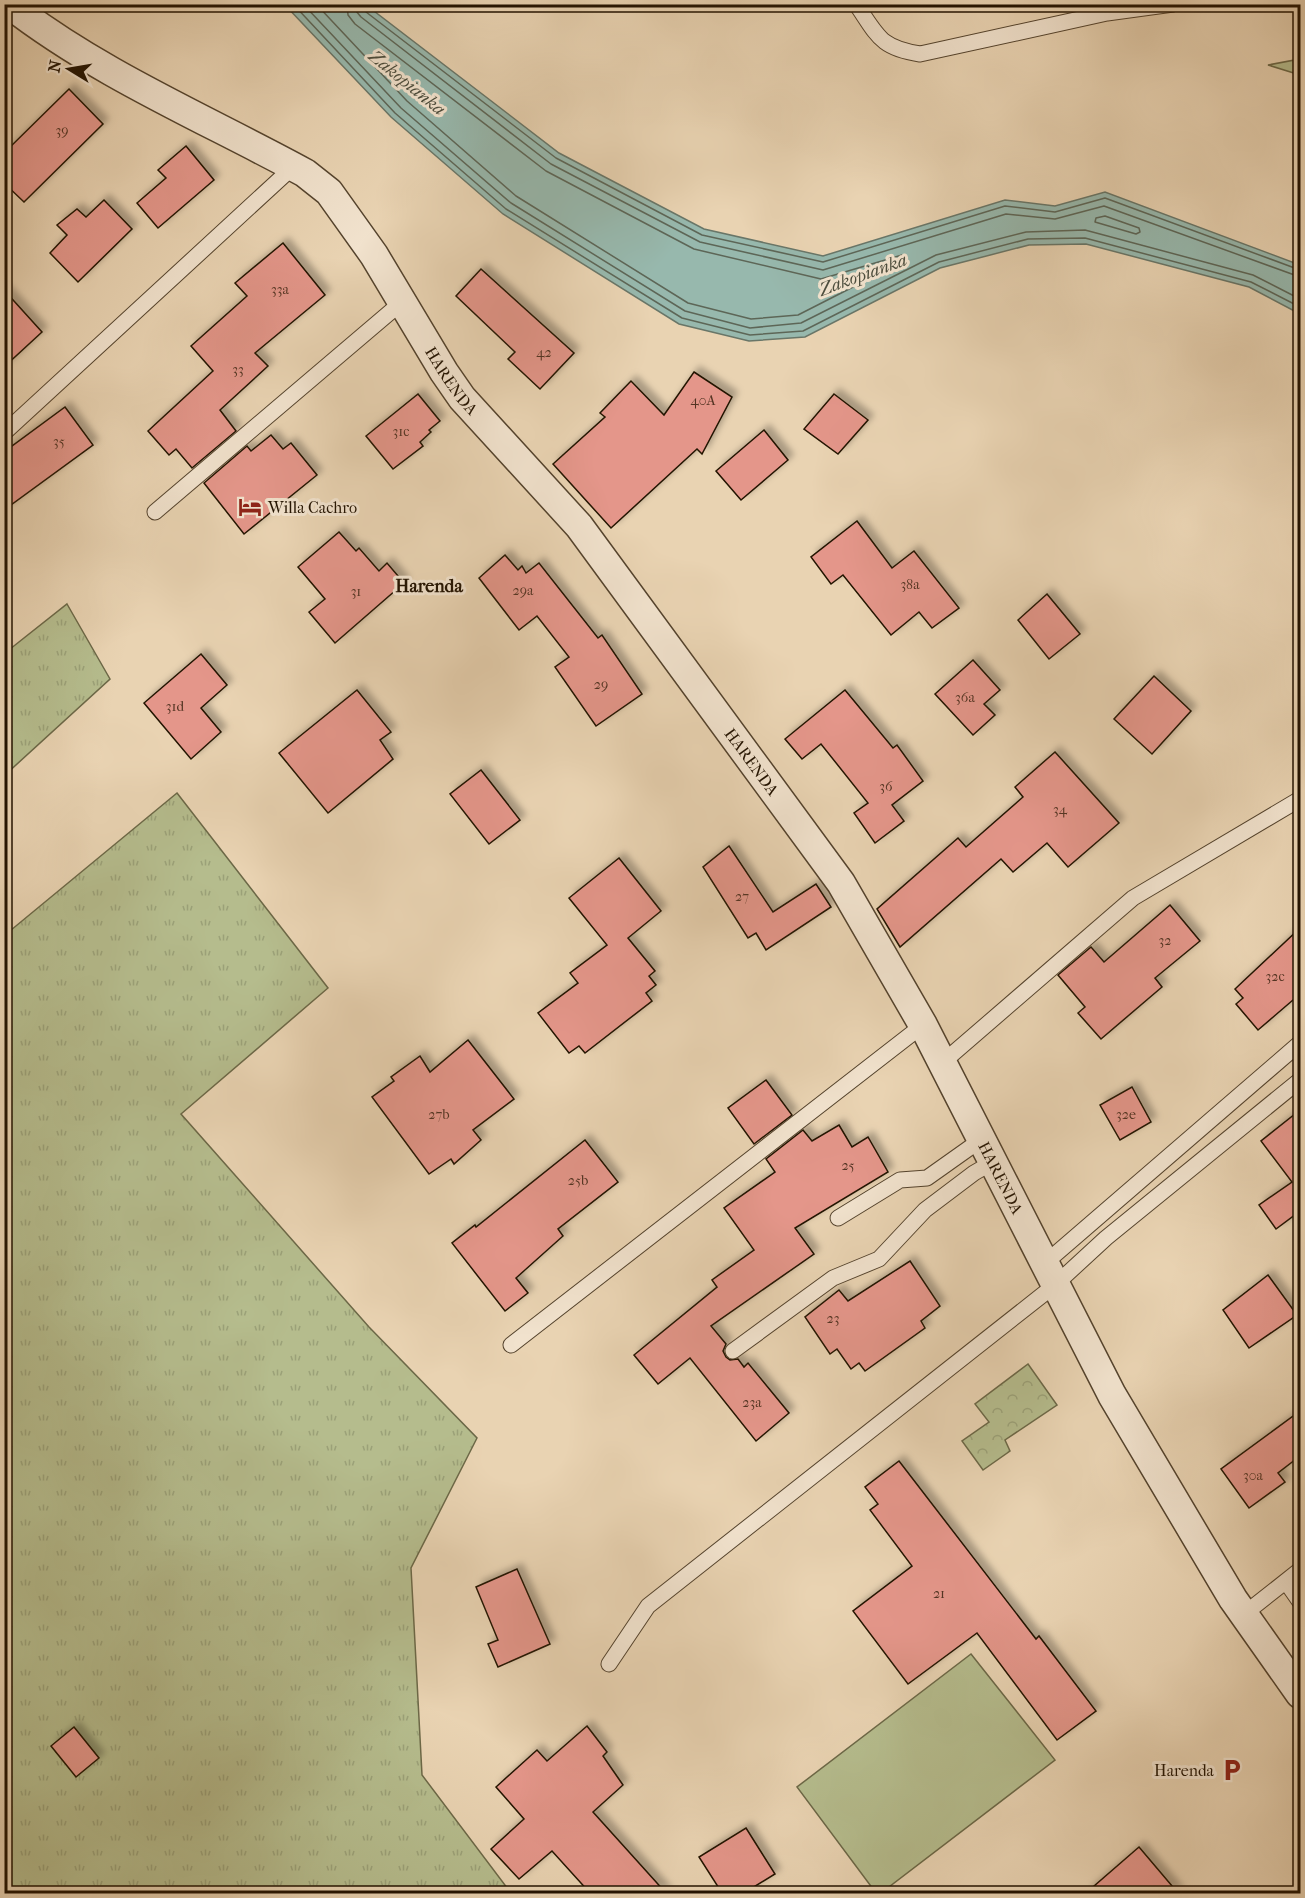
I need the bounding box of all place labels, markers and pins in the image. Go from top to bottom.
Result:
hotel icon: Willa Cachro [237,494,263,520]
place label: Willa Cachro [267,498,357,517]
parking icon: Harenda [1219,1757,1245,1783]
place label: Harenda [1154,1761,1215,1780]

